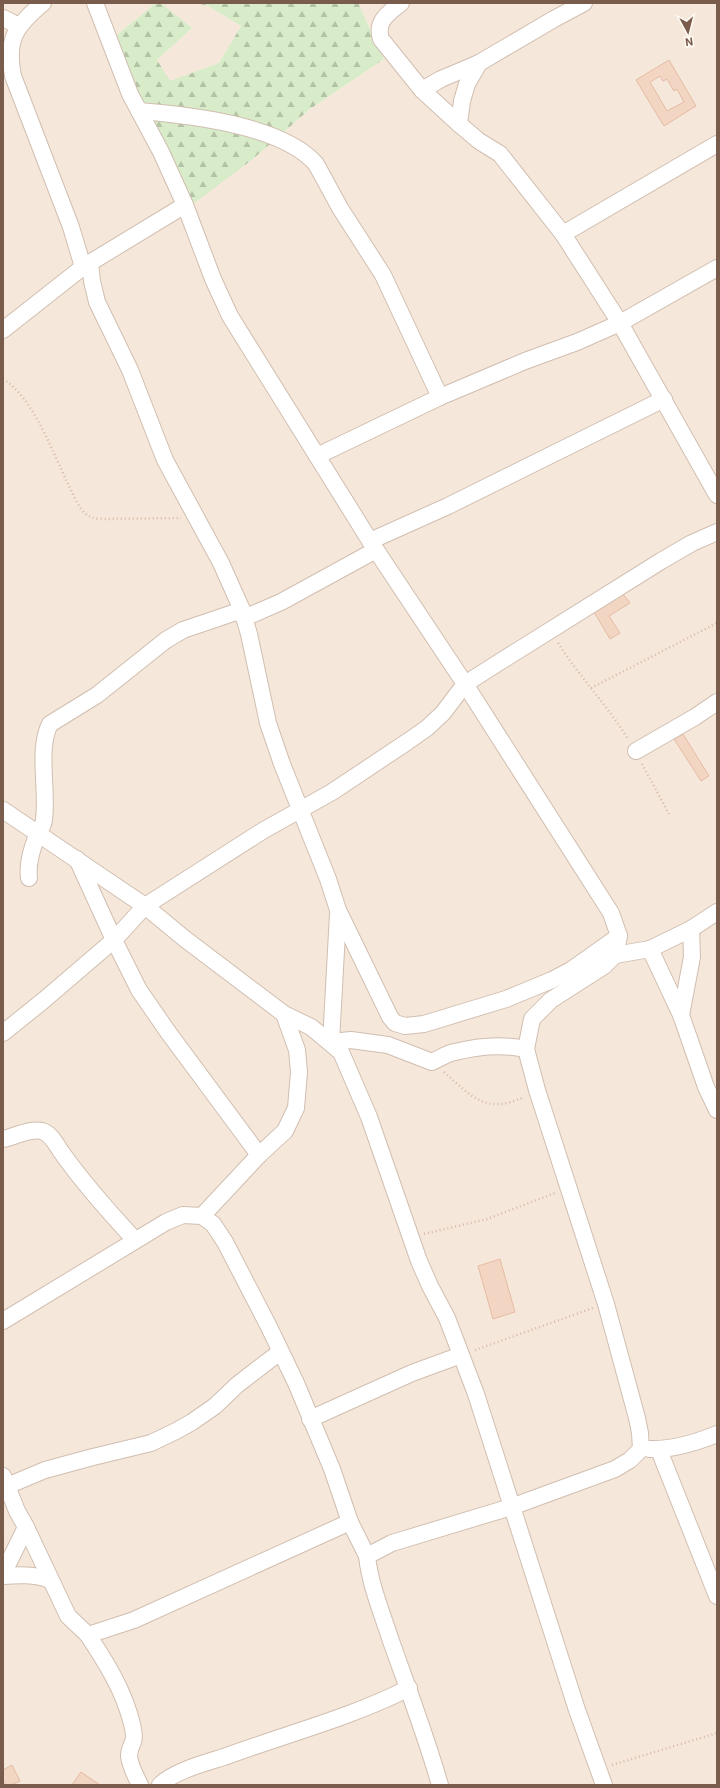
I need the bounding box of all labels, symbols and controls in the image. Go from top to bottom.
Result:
north arrow [668,12,708,52]
text: N [684,35,694,48]

